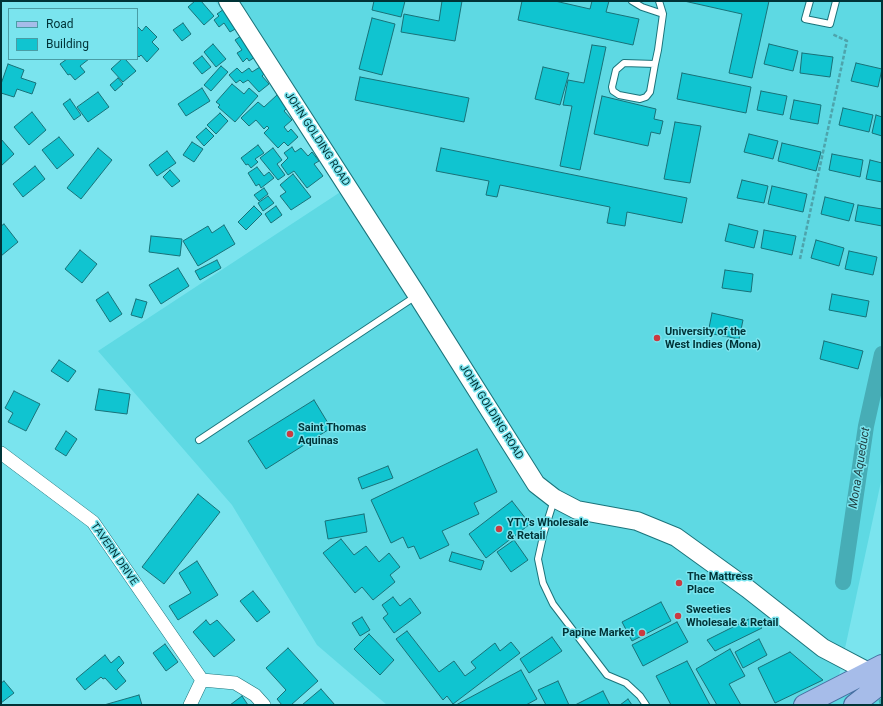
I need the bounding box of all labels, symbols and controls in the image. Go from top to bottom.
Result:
legend [8,8,138,60]
text: Road [46,17,74,31]
text: Building [46,37,89,51]
street label: JOHN GOLDING ROAD [282,89,352,189]
place label: University of the West Indies (Mona) [665,325,761,351]
marker: University of the West Indies (Mona) [652,333,662,343]
street label: JOHN GOLDING ROAD [456,362,526,462]
place label: Saint Thomas Aquinas [298,421,366,447]
water label: Mona Aqueduct [846,426,874,510]
marker: Saint Thomas Aquinas [285,429,295,439]
place label: YTY's Wholesale & Retail [507,516,589,542]
street label: TAVERN DRIVE [87,520,141,588]
marker: YTY's Wholesale & Retail [494,524,504,534]
place label: The Mattress Place [687,570,753,596]
marker: The Mattress Place [674,578,684,588]
place label: Sweeties Wholesale & Retail [686,603,778,629]
marker: Sweeties Wholesale & Retail [673,611,683,621]
place label: Papine Market [562,626,634,640]
marker: Papine Market [637,628,647,638]

